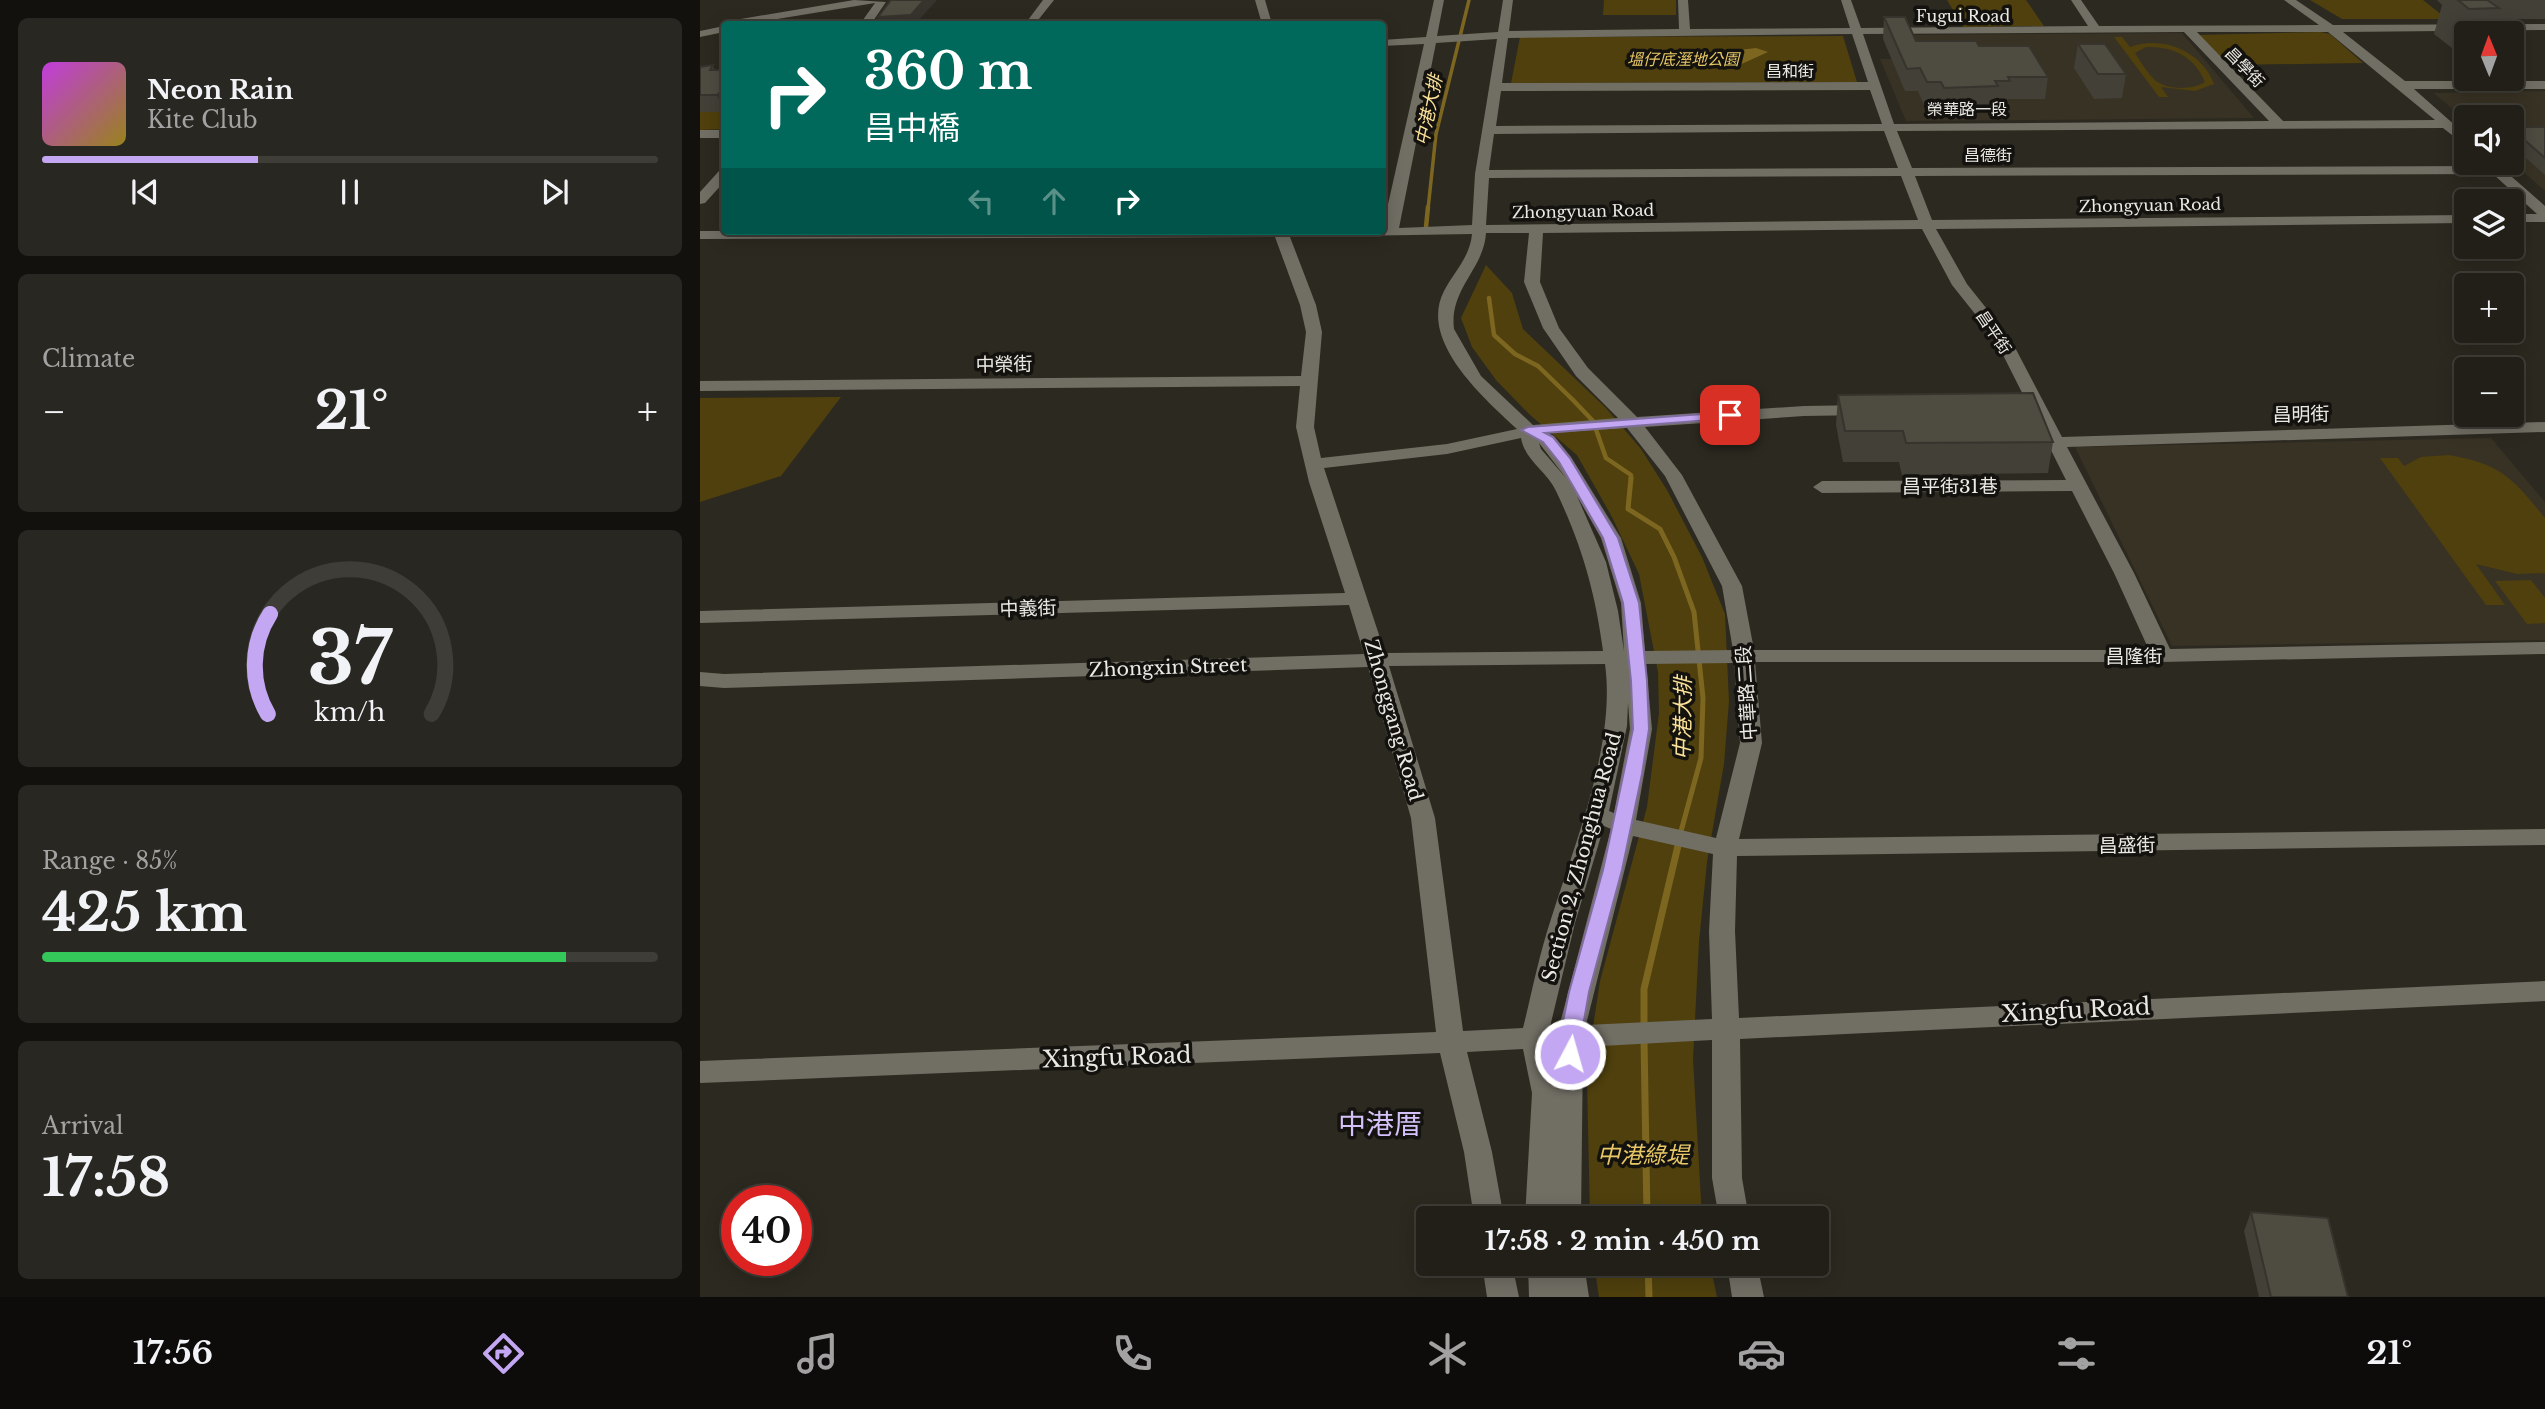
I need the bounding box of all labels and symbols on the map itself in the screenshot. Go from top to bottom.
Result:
street label: Fugui Road [1916,6,2010,26]
north arrow [2454,21,2524,91]
street label: 昌學街 [2221,43,2269,91]
park label: 塭仔底溼地公園 [1627,49,1741,69]
street label: 昌和街 [1766,61,1814,81]
water label: 中港大排 [1411,71,1448,148]
street label: 榮華路一段 [1927,99,2007,119]
street label: 昌德街 [1964,145,2012,165]
street label: Zhongyuan Road [2079,194,2222,216]
street label: Zhongyuan Road [1512,200,1655,222]
street label: 昌平街 [1972,307,2016,357]
street label: 中榮街 [975,353,1033,376]
pin [1700,385,1760,445]
street label: 昌明街 [2272,403,2330,426]
street label: 昌平街31巷 [1902,475,1998,498]
street label: 中義街 [999,596,1057,621]
street label: Zhonggang Road [1359,637,1428,804]
street label: 中華路二段 [1732,645,1761,741]
street label: 昌隆街 [2105,645,2163,668]
street label: Zhongxin Street [1088,653,1248,682]
water label: 中港大排 [1669,673,1697,760]
street label: Section 2, Zhonghua Road [1537,730,1626,984]
street label: 昌盛街 [2098,834,2156,857]
street label: Xingfu Road [2001,992,2151,1028]
position arrow [1533,1017,1607,1091]
street label: Xingfu Road [1042,1040,1192,1074]
district label: 中港厝 [1338,1107,1422,1142]
park label: 中港綠堤 [1597,1141,1692,1169]
speed limit sign: 40 [721,1185,812,1276]

